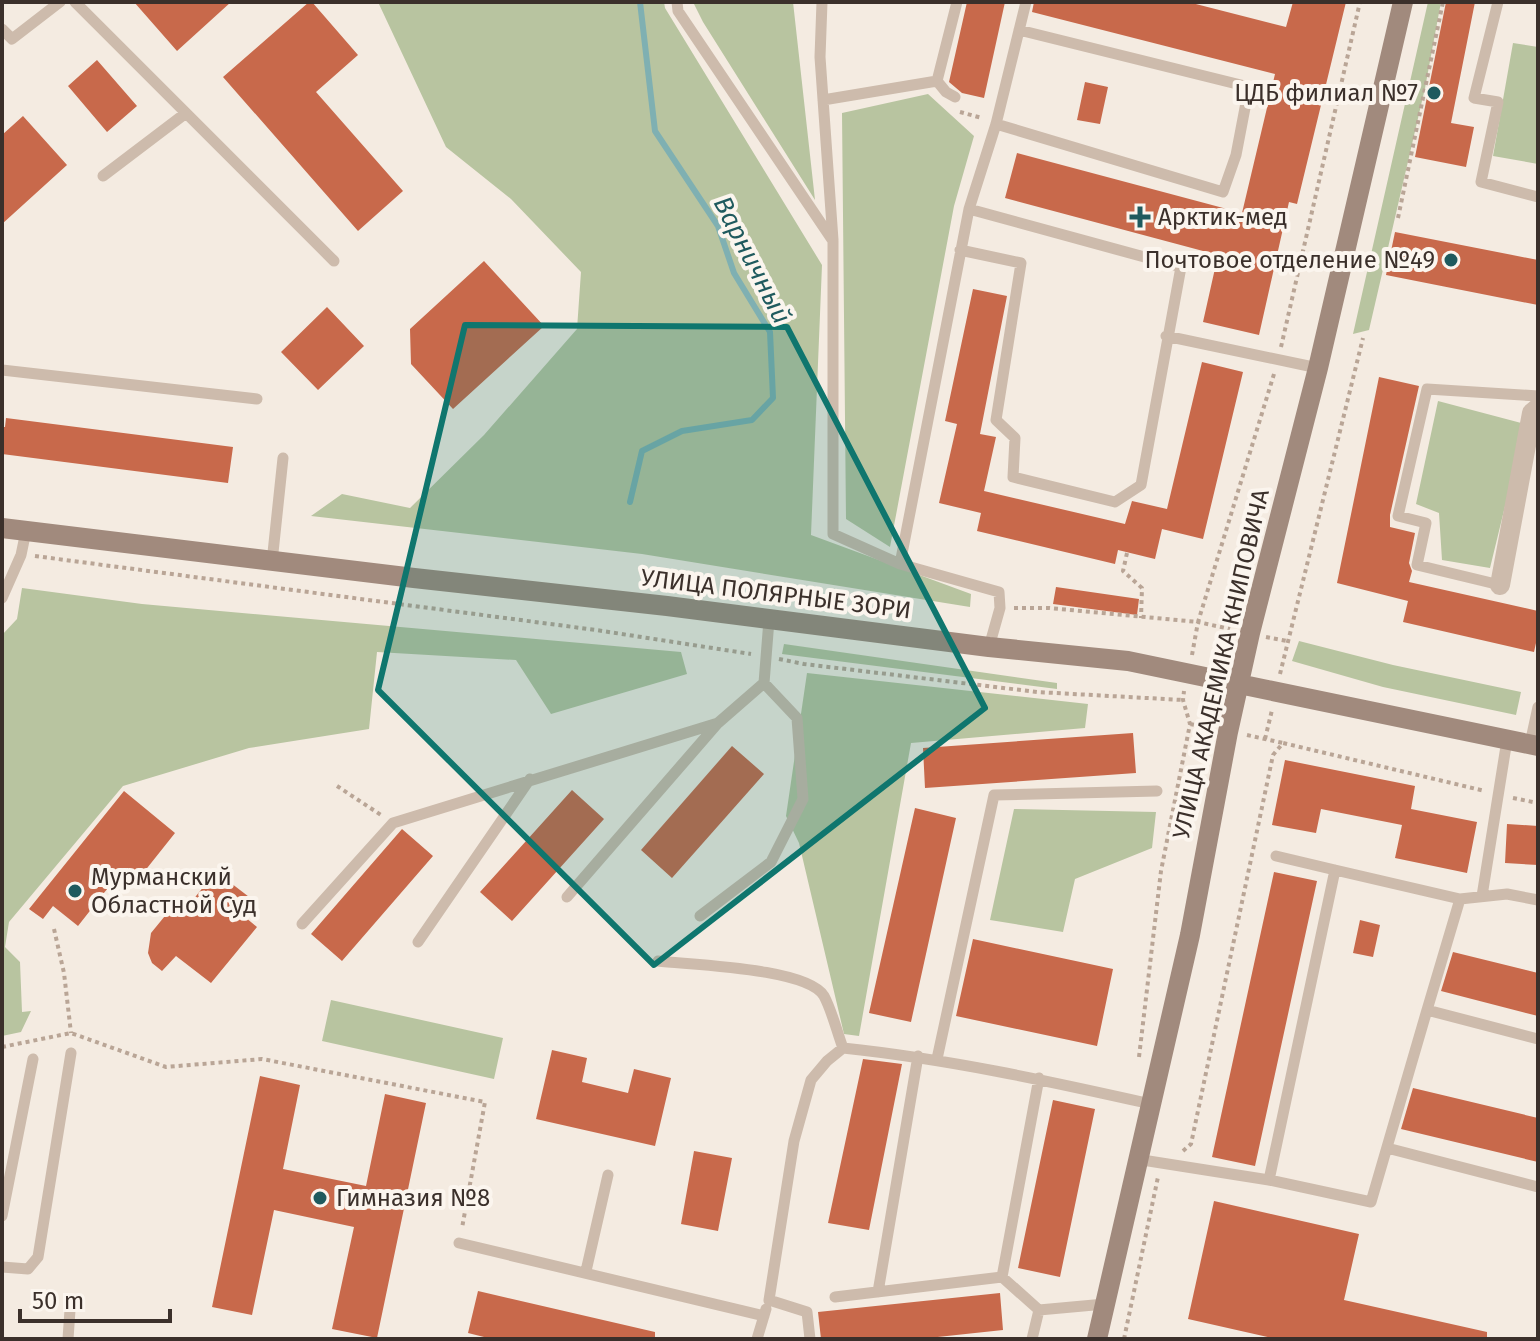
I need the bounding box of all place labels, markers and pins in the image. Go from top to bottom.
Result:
place label: ЦДБ филиал №7 [1234,79,1418,107]
marker: ЦДБ филиал №7 [1425,84,1443,102]
place label: Арктик-мед [1158,203,1287,231]
marker: Арктик-мед [1129,206,1151,228]
place label: Почтовое отделение №49 [1144,246,1435,274]
marker: Почтовое отделение №49 [1442,251,1460,269]
place label: Мурманский Областной Суд [91,863,257,919]
marker: Мурманский Областной Суд [66,882,84,900]
place label: Гимназия №8 [336,1184,490,1212]
marker: Гимназия №8 [311,1189,329,1207]

